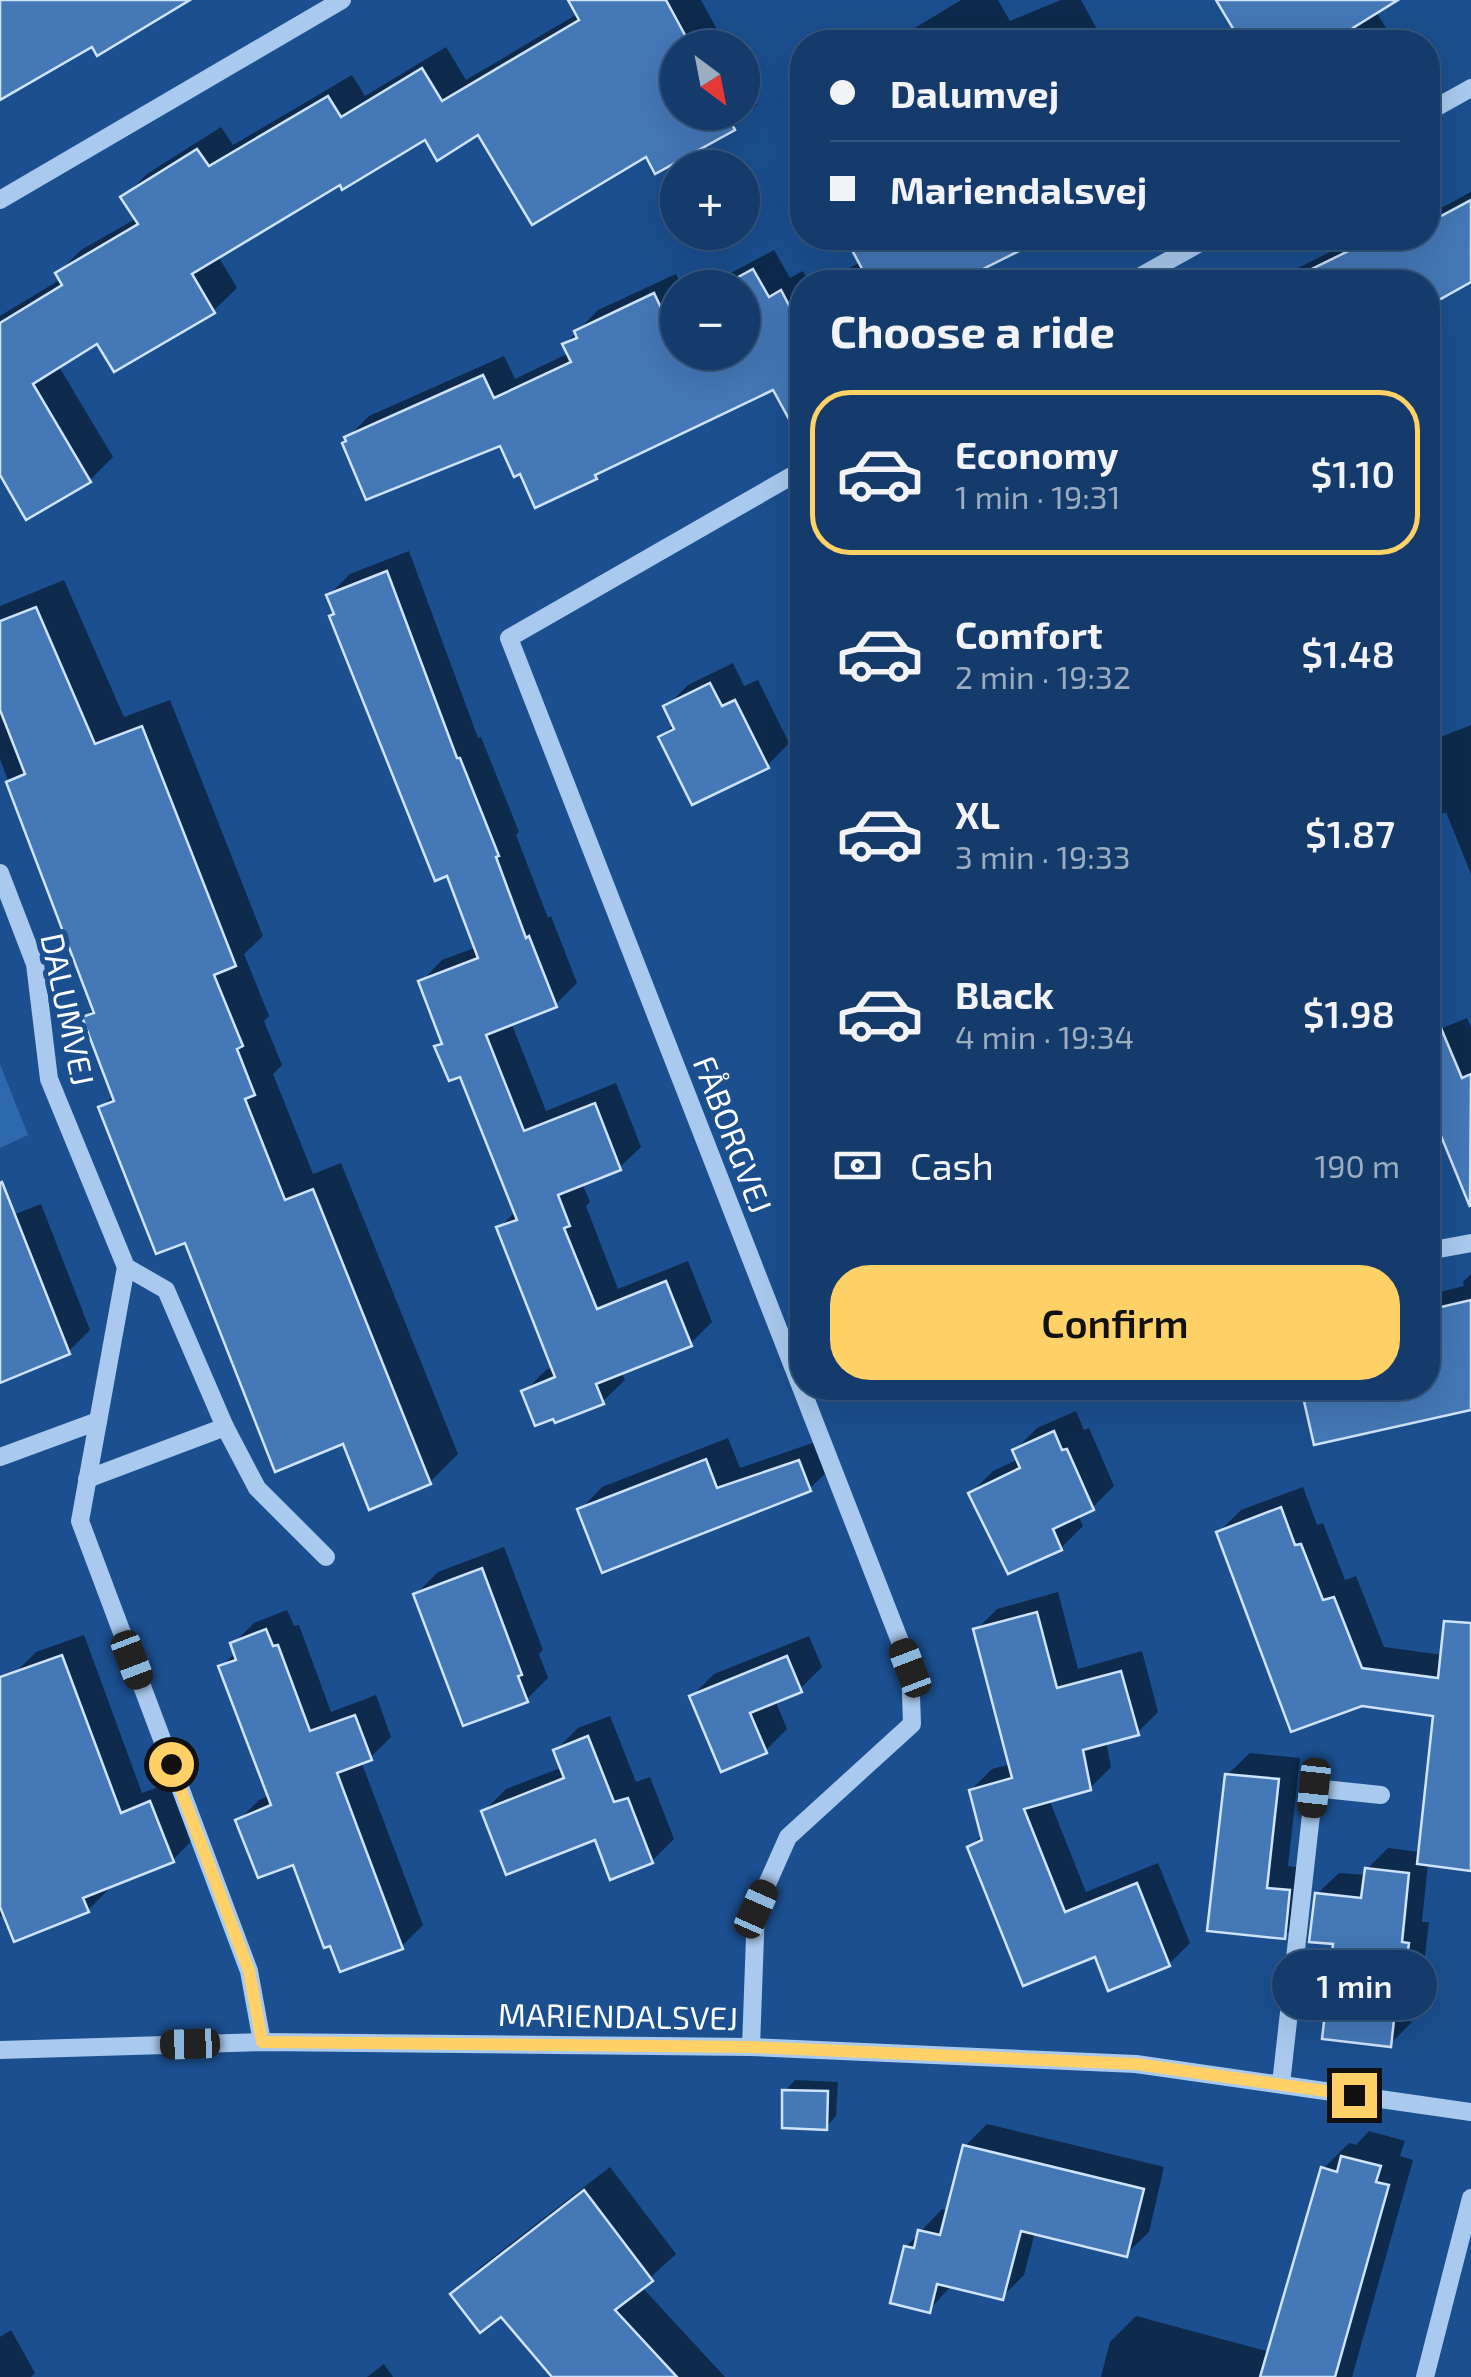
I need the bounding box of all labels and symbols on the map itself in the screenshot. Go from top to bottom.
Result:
north arrow [660,30,760,130]
street label: DALUMVEJ [34,929,104,1089]
street label: FÅBORGVEJ [687,1050,781,1218]
car [107,1627,157,1693]
car [885,1635,935,1701]
route start [149,1742,194,1787]
car [1296,1757,1332,1819]
car [730,1875,782,1943]
callout: 1 min [1272,1950,1436,2020]
street label: MARIENDALSVEJ [498,1994,738,2036]
car [159,2028,221,2060]
route end [1332,2073,1377,2118]

